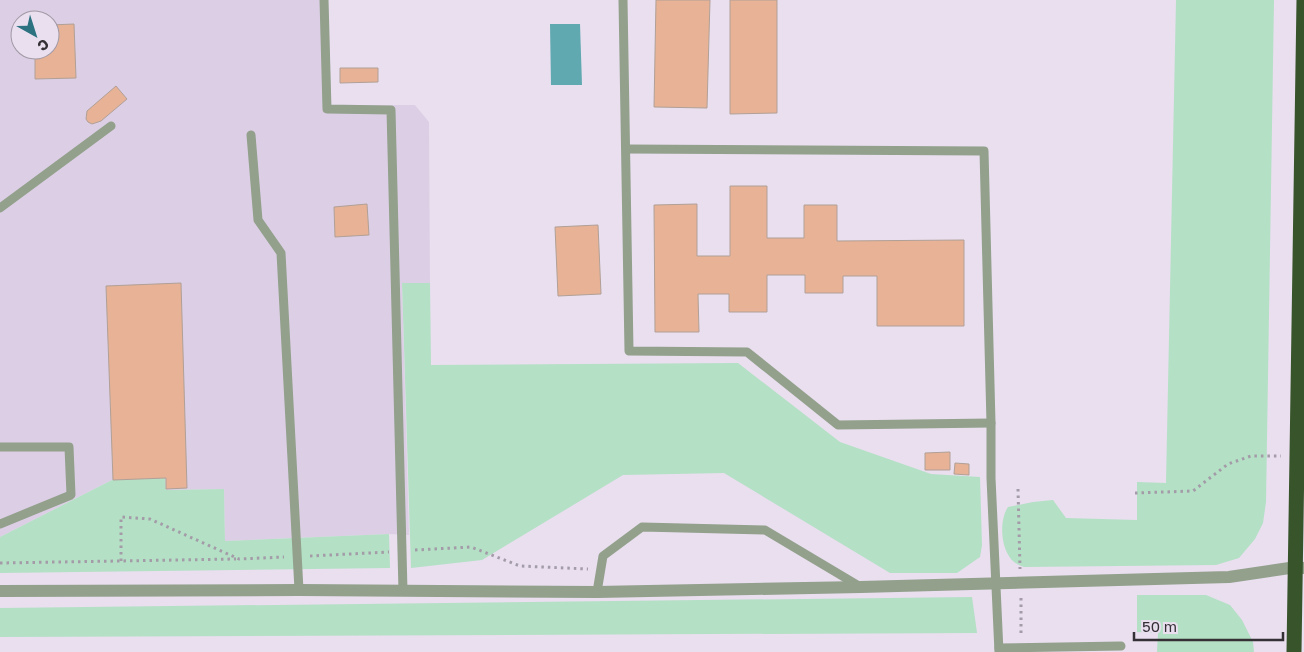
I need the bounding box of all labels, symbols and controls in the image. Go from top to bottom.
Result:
north arrow [10,10,60,60]
text: С [34,36,53,55]
scale bar [1134,610,1283,642]
text: 50 m [1142,617,1177,635]

